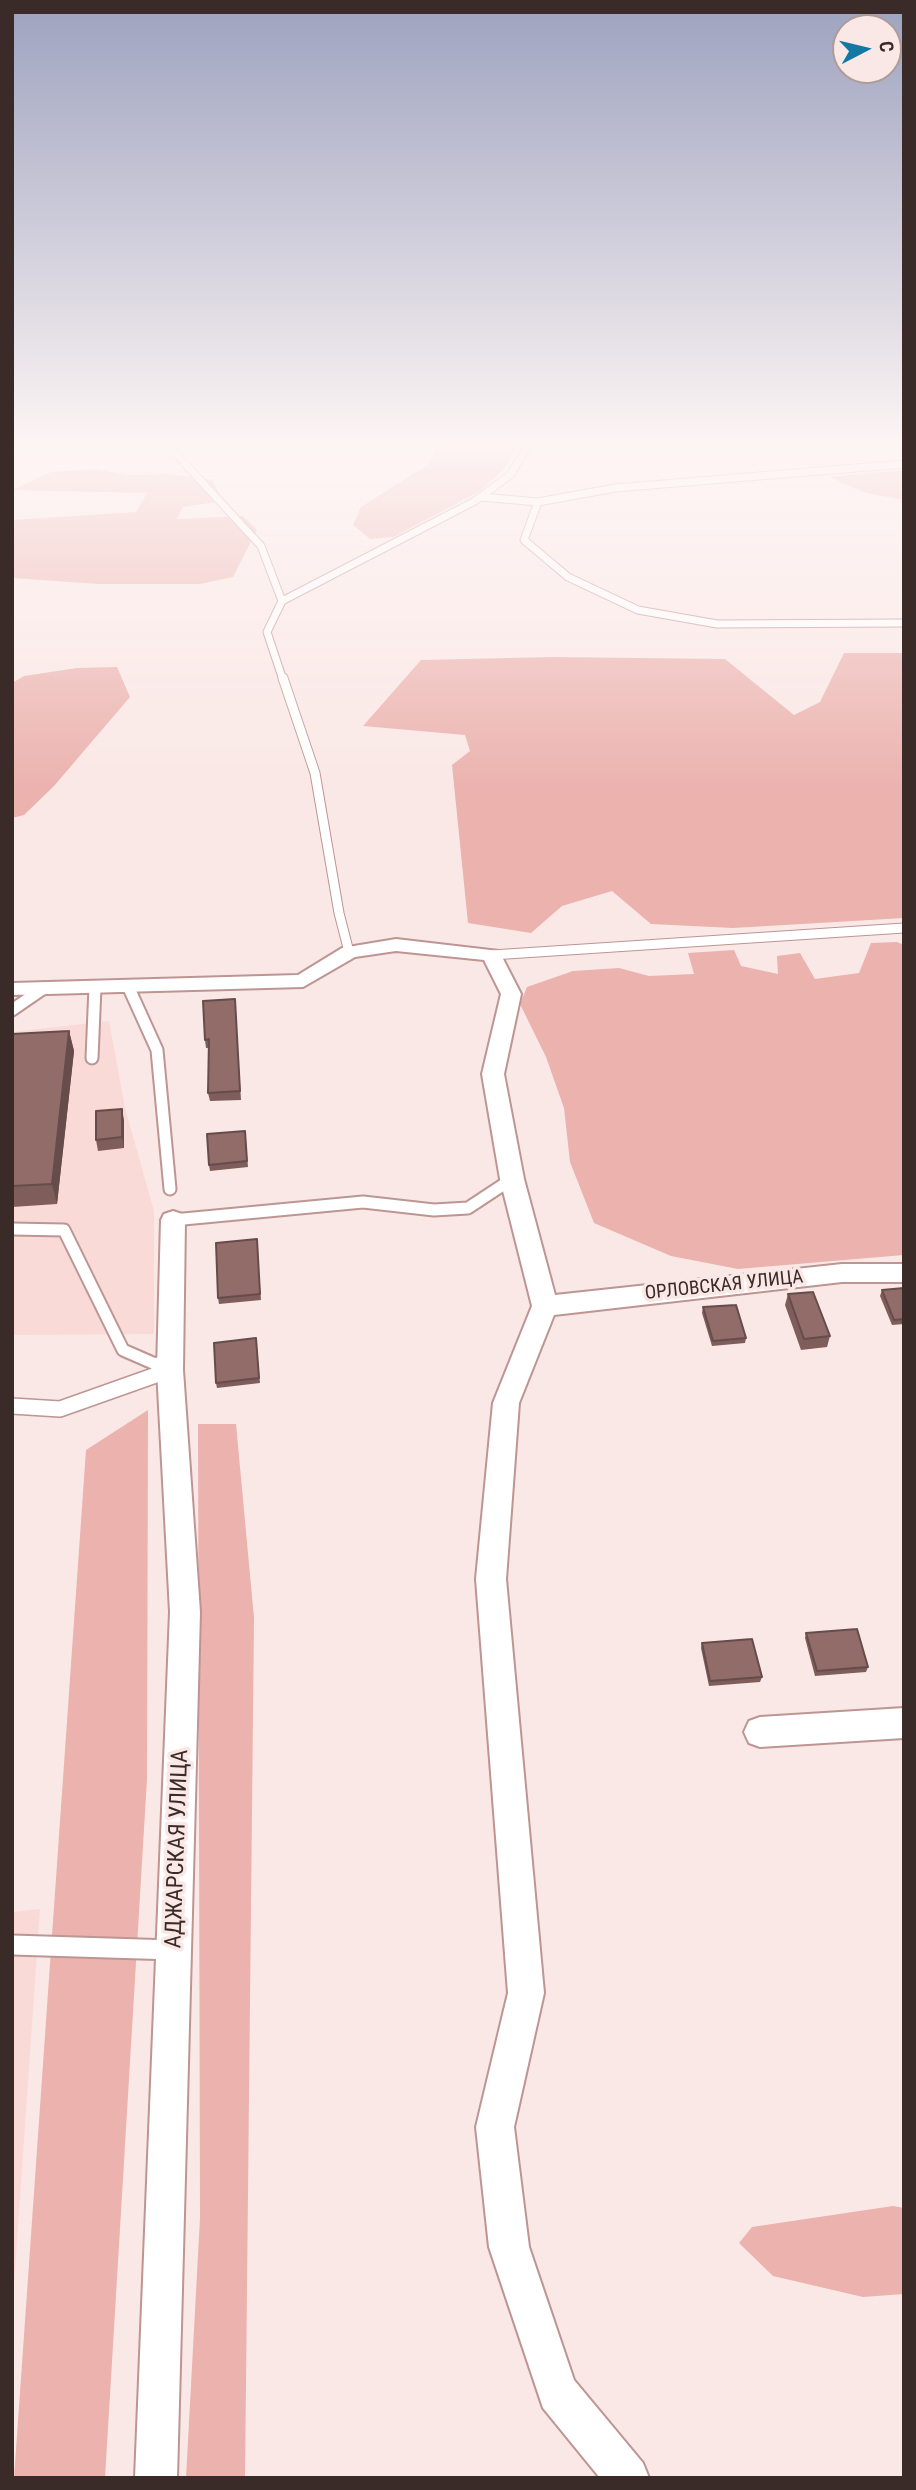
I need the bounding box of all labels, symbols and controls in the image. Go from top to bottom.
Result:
north arrow [832,14,902,84]
text: С [874,40,898,53]
street label: ОРЛОВСКАЯ УЛИЦА [644,1266,804,1306]
street label: АДЖАРСКАЯ УЛИЦА [161,1749,195,1949]

